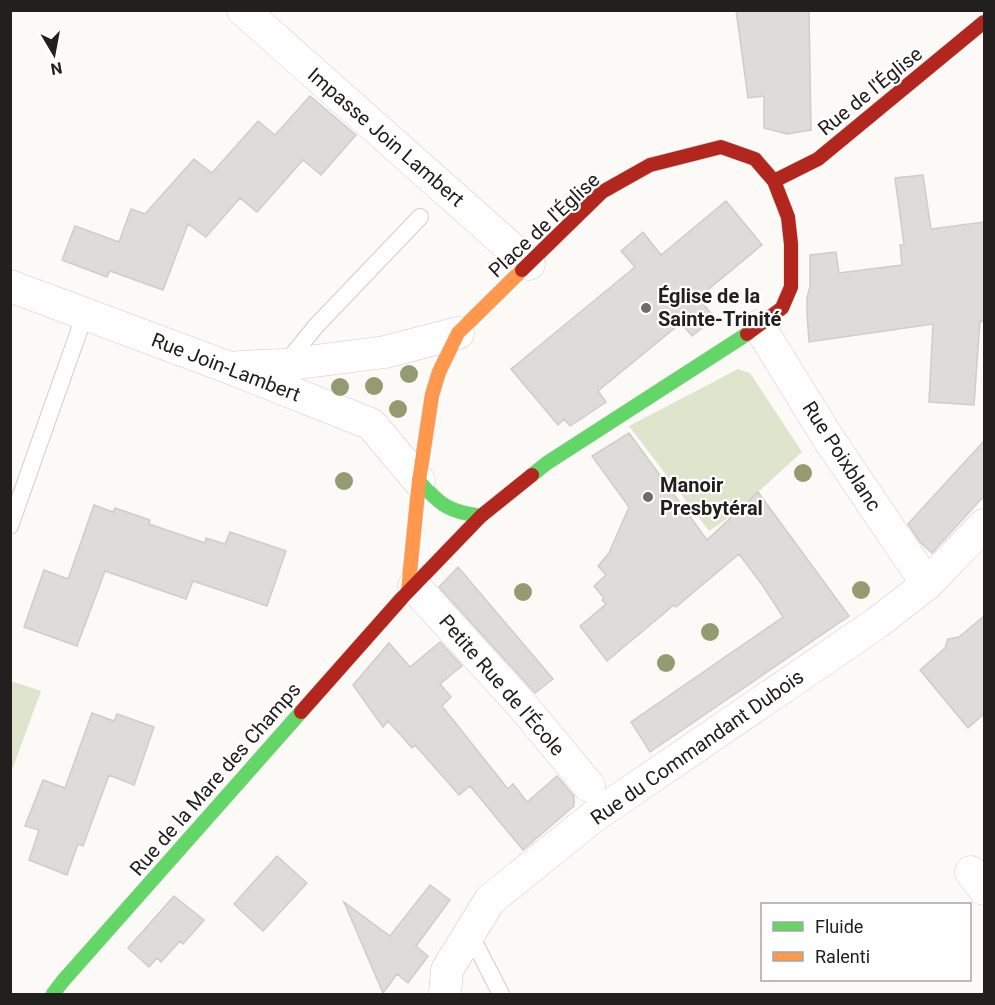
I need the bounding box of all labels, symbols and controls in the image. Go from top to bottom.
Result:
north arrow [24,24,84,84]
street label: Rue de l'Église [813,42,927,140]
text: N [49,58,64,79]
street label: Impasse Join Lambert [303,63,469,211]
street label: Place de l'Église [484,168,604,282]
place label: Église de la Sainte-Trinité [658,284,782,331]
marker: Église de la Sainte-Trinité [639,301,653,315]
street label: Rue Join-Lambert [148,328,304,406]
street label: Rue Poixblanc [798,397,886,515]
place label: Manoir Presbytéral [660,473,763,520]
marker: Manoir Presbytéral [641,490,655,504]
street label: Petite Rue de l'École [434,609,570,761]
street label: Rue du Commandant Dubois [586,664,808,830]
street label: Rue de la Mare des Champs [125,677,305,881]
legend [761,903,971,981]
text: Fluide [815,916,863,937]
text: Ralenti [815,946,870,967]

